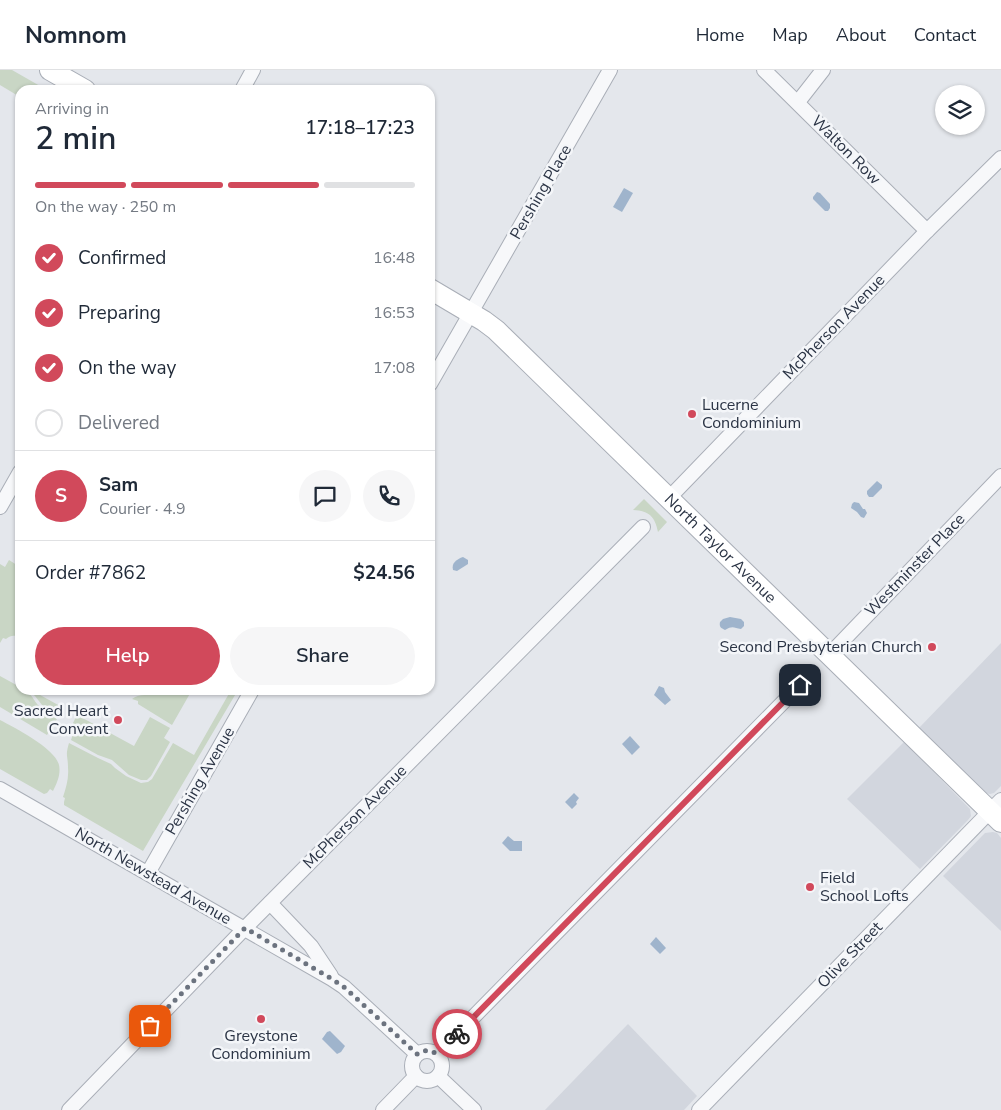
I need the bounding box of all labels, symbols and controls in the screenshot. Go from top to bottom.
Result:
text: Nomnom [25,19,127,51]
text: Home [696,23,744,47]
text: Map [772,23,808,47]
text: About [836,23,886,47]
text: Contact [914,23,976,47]
map controls [935,85,985,135]
button: layers [935,85,985,135]
text: Arriving in [35,98,109,120]
street label: Walton Row [806,110,886,190]
text: 17:18–17:23 [305,115,415,141]
text: 2 min [35,117,117,160]
street label: Pershing Place [505,141,577,243]
text: On the way · 250 m [35,196,176,218]
icon: check [35,244,63,272]
text: Confirmed [78,245,166,271]
text: 16:48 [373,247,415,269]
street label: McPherson Avenue [778,269,890,385]
icon: check [35,299,63,327]
text: Preparing [78,300,161,326]
text: 16:53 [373,302,415,324]
icon: check [35,354,63,382]
text: On the way [78,355,176,381]
text: 17:08 [373,357,415,379]
place label: Lucerne Condominium [702,394,801,434]
marker: Lucerne Condominium [686,408,698,420]
text: Delivered [78,410,160,436]
button: chat [299,470,351,522]
button: phone [363,470,415,522]
text: Sam [99,472,138,498]
text: S [55,483,67,509]
street label: North Taylor Avenue [659,489,781,608]
text: Courier · 4.9 [99,498,185,520]
street label: Westminster Place [860,509,970,621]
text: Order #7862 [35,560,146,586]
text: $24.56 [353,560,415,586]
button: Help [35,627,220,685]
button: Share [230,627,415,685]
place label: Second Presbyterian Church [719,636,922,658]
marker: Second Presbyterian Church [926,641,938,653]
pin [779,664,821,706]
icon: home [786,671,814,699]
place label: Sacred Heart Convent [14,700,108,740]
marker: Sacred Heart Convent [112,714,124,726]
street label: Pershing Avenue [160,723,240,839]
street label: McPherson Avenue [298,760,412,874]
street label: North Newstead Avenue [71,822,235,930]
place label: Field School Lofts [820,867,909,907]
marker: Field School Lofts [804,881,816,893]
street label: Olive Street [813,916,888,993]
pin [129,1005,171,1047]
courier [432,1009,482,1059]
icon: bag [136,1012,164,1040]
marker: Greystone Condominium [255,1013,267,1025]
icon: bike [443,1020,471,1048]
place label: Greystone Condominium [211,1025,311,1065]

